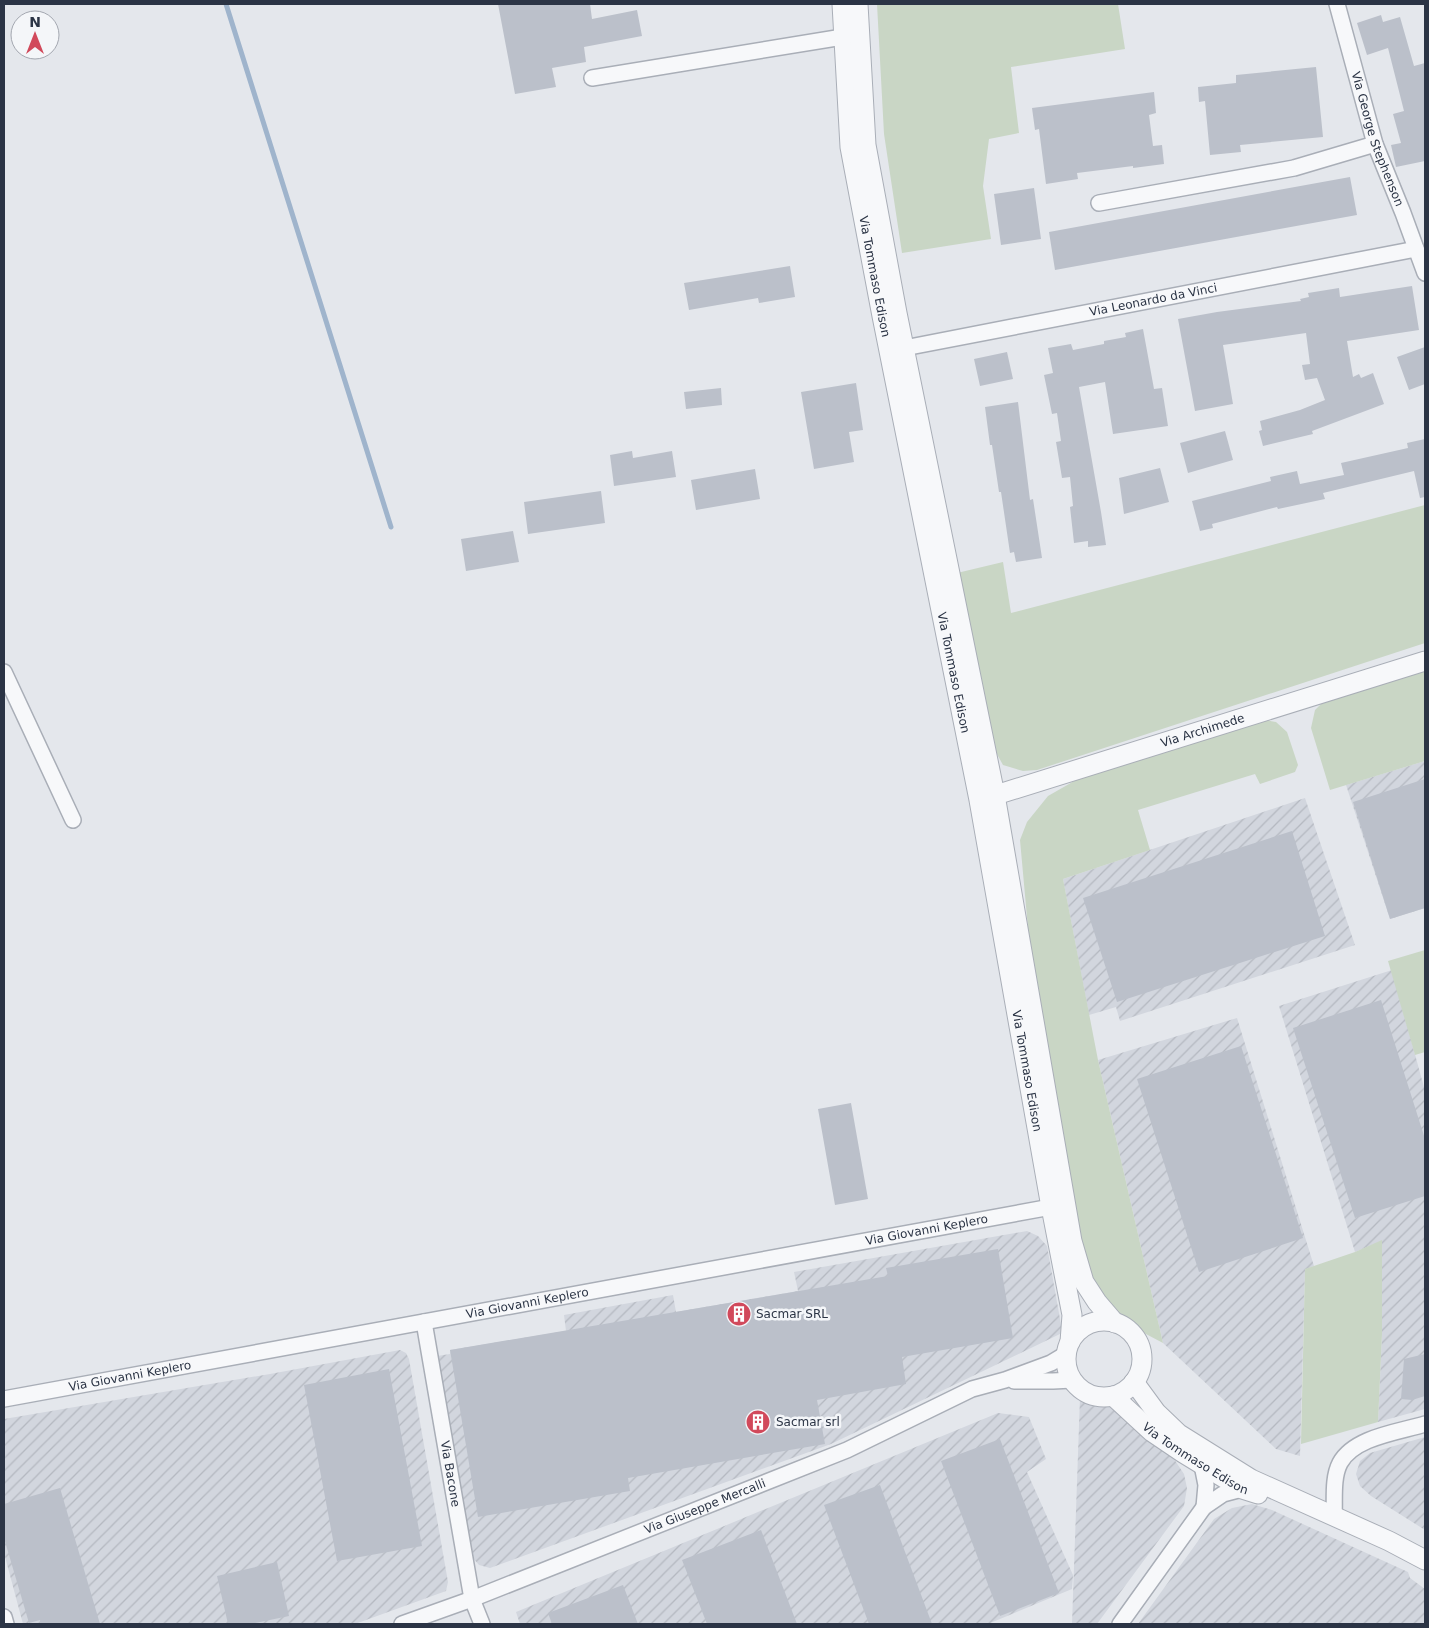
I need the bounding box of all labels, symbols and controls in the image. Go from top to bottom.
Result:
north arrow [10,10,60,60]
text: N [29,14,41,30]
street label: Via George Stephenson [1349,70,1407,208]
street label: Via Tommaso Edison [856,215,893,338]
street label: Via Leonardo da Vinci [1088,281,1218,319]
street label: Via Tommaso Edison [935,611,972,734]
street label: Via Archimede [1159,711,1246,750]
street label: Via Tommaso Edison [1009,1009,1045,1133]
street label: Via Giovanni Keplero [864,1212,989,1248]
street label: Via Giovanni Keplero [465,1285,590,1321]
building icon: Sacmar SRL [726,1301,752,1327]
place label: Sacmar SRL [756,1307,828,1321]
street label: Via Giovanni Keplero [67,1358,192,1394]
building icon: Sacmar srl [745,1409,771,1435]
place label: Sacmar srl [776,1415,840,1429]
street label: Via Tommaso Edison [1139,1420,1250,1497]
street label: Via Bacone [438,1440,463,1508]
street label: Via Giuseppe Mercalli [642,1476,768,1537]

